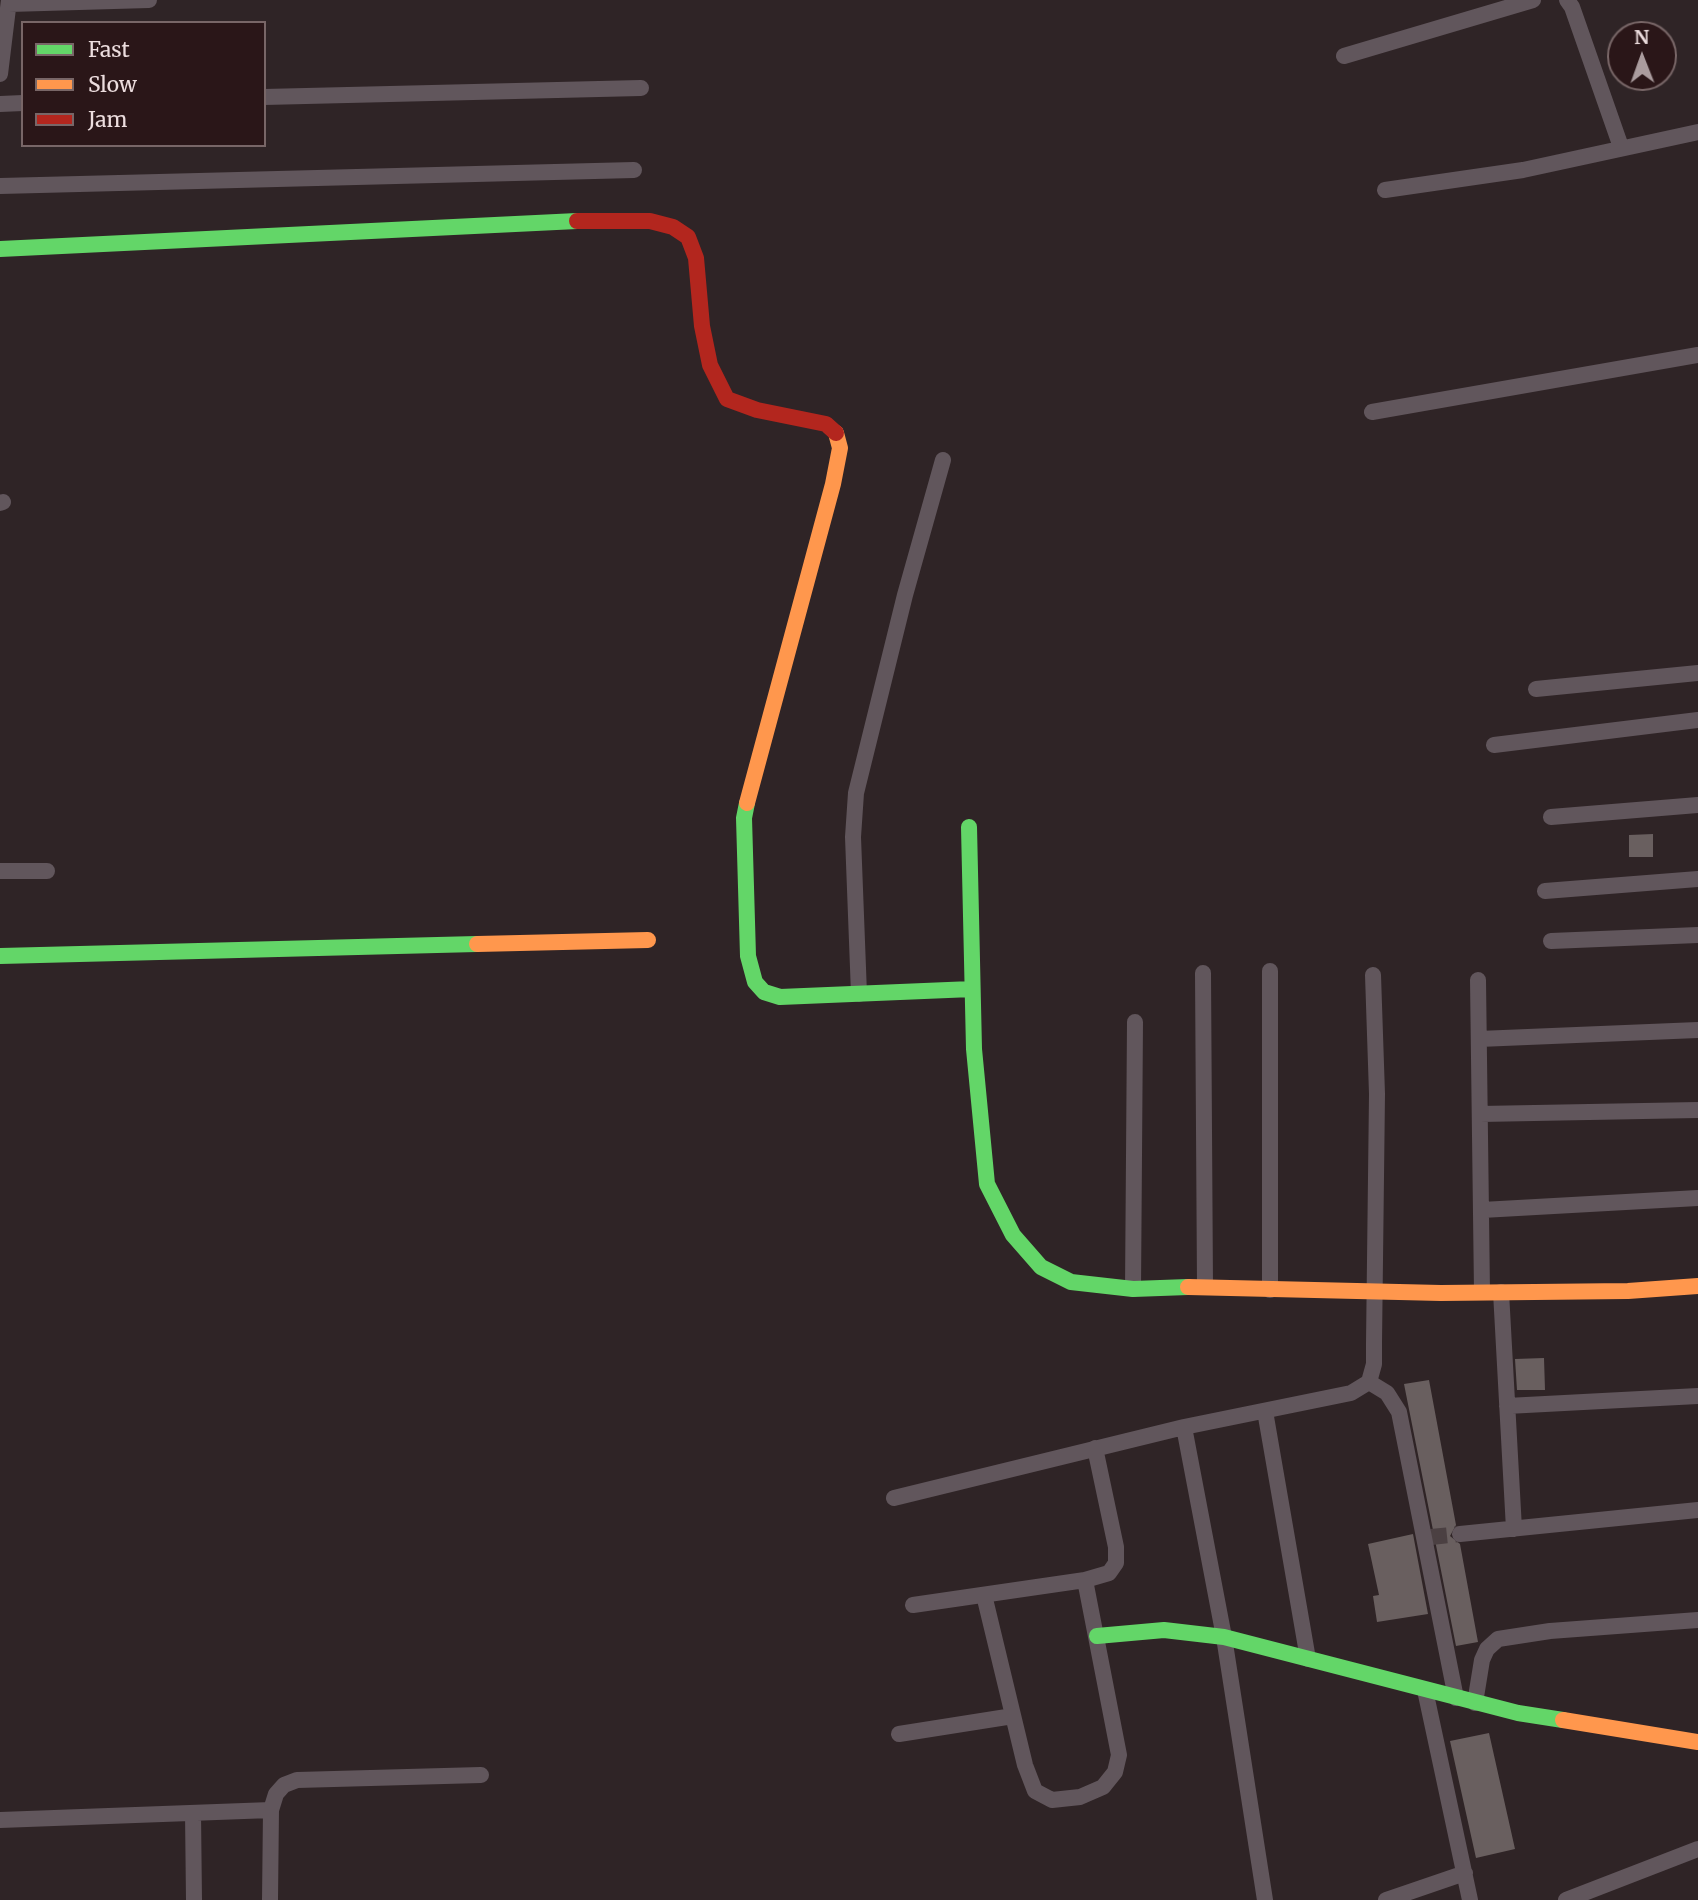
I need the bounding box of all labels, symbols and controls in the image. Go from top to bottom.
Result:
legend [21,21,266,147]
north arrow [1607,21,1677,91]
text: N [1634,25,1649,49]
text: Fast [88,36,130,63]
text: Slow [88,71,137,98]
text: Jam [88,106,127,133]

